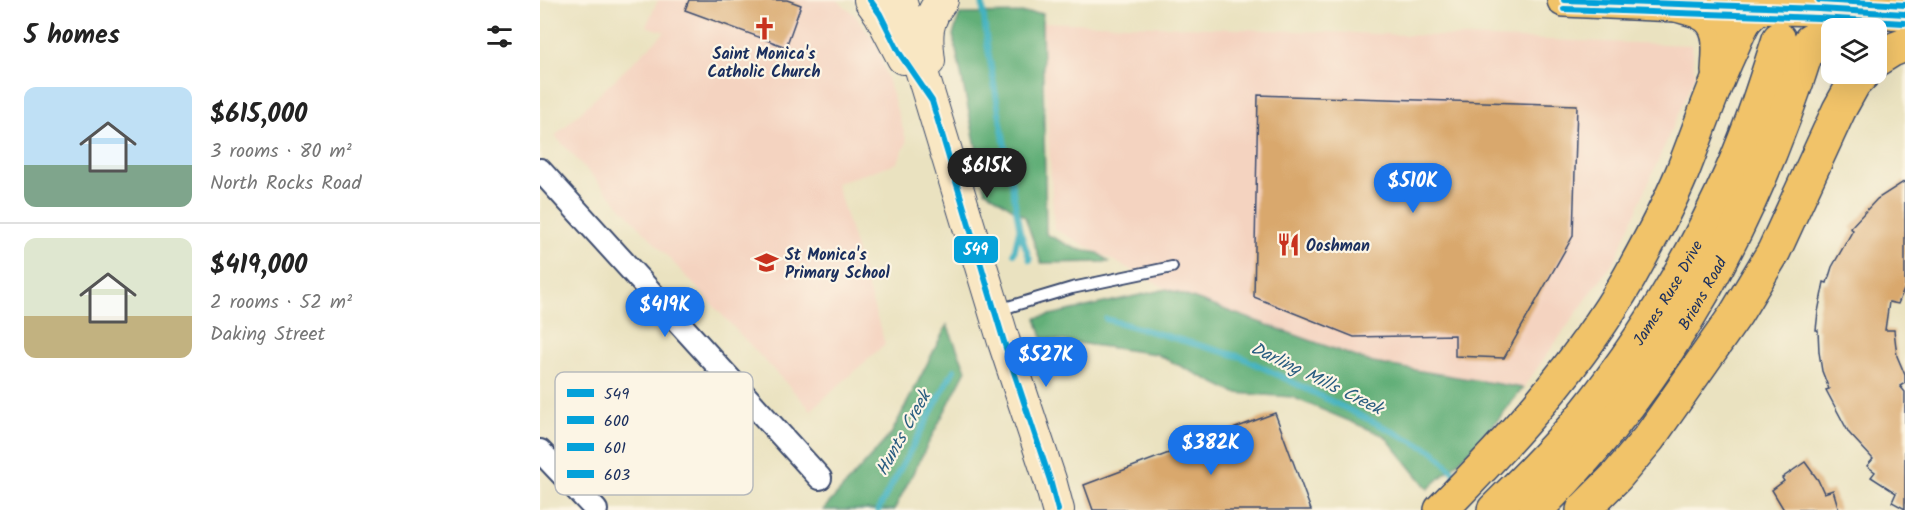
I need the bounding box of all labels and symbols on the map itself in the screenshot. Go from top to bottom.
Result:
church icon: Saint Monica's Catholic Church [751,15,777,41]
place label: Saint Monica's Catholic Church [707,42,821,85]
pin: $615K [945,148,1029,199]
pin: $510K [1371,163,1455,214]
restaurant icon: Ooshman [1275,232,1301,258]
place label: Ooshman [1306,234,1370,259]
line badge: 549 [953,235,999,264]
street label: James Ruse Drive [1627,236,1710,351]
text: 549 [963,238,988,263]
place label: St Monica's Primary School [785,243,891,286]
school or university icon: St Monica's Primary School [754,250,780,276]
street label: Briens Road [1672,252,1734,335]
pin: $419K [623,287,707,338]
water label: Darling Mills Creek [1245,335,1390,425]
pin: $527K [1004,337,1088,388]
legend [555,372,753,495]
text: 549 [604,382,629,407]
water label: Hunts Creek [869,384,941,482]
text: 600 [604,409,629,434]
pin: $382K [1169,425,1253,476]
text: 601 [604,436,626,461]
text: 603 [604,463,630,488]

